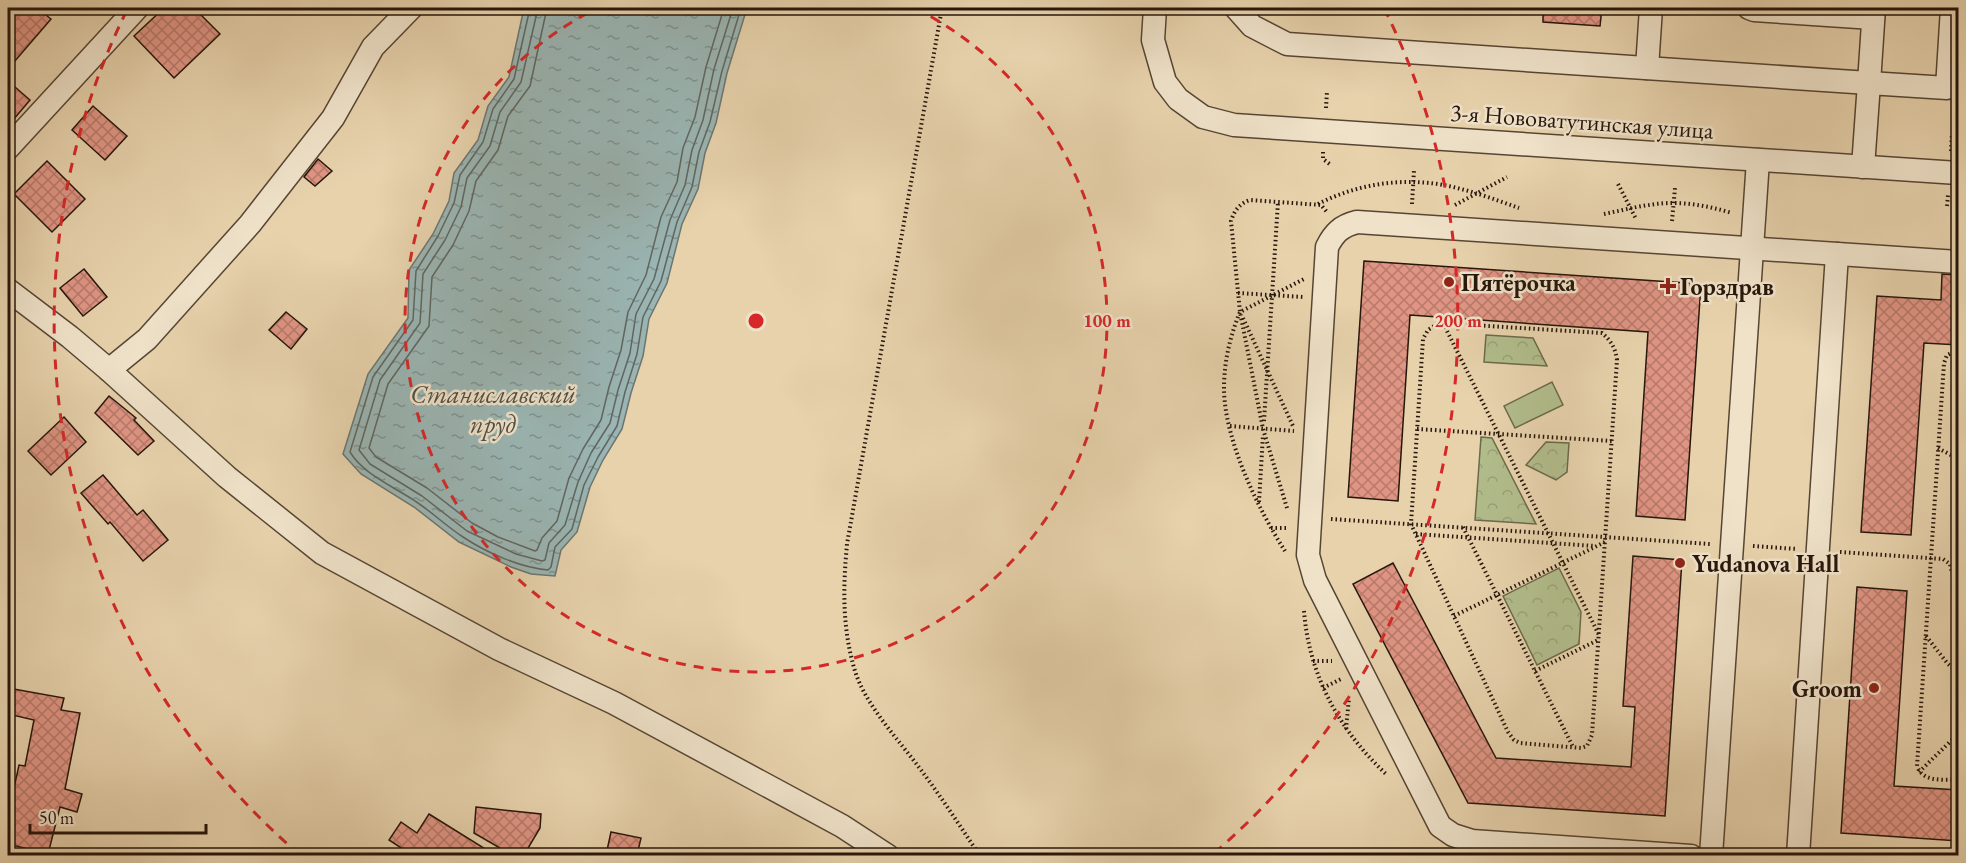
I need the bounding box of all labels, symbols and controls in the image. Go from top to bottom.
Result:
street label: 3-я Нововатутинская улица [1449,96,1715,146]
place label: Пятёрочка [1461,267,1576,298]
place label: Горздрав [1680,271,1774,302]
marker: Пятёрочка [1442,275,1456,289]
marker: Горздрав [1661,279,1675,293]
text: 100 m [1083,309,1131,332]
text: 200 m [1434,309,1482,332]
centre of rings [746,311,766,331]
water label: Станиславский пруд [410,377,576,441]
place label: Yudanova Hall [1692,548,1839,579]
marker: Yudanova Hall [1673,556,1687,570]
place label: Groom [1792,673,1862,704]
marker: Groom [1867,681,1881,695]
scale bar [30,797,206,835]
text: 50 m [39,806,74,829]

